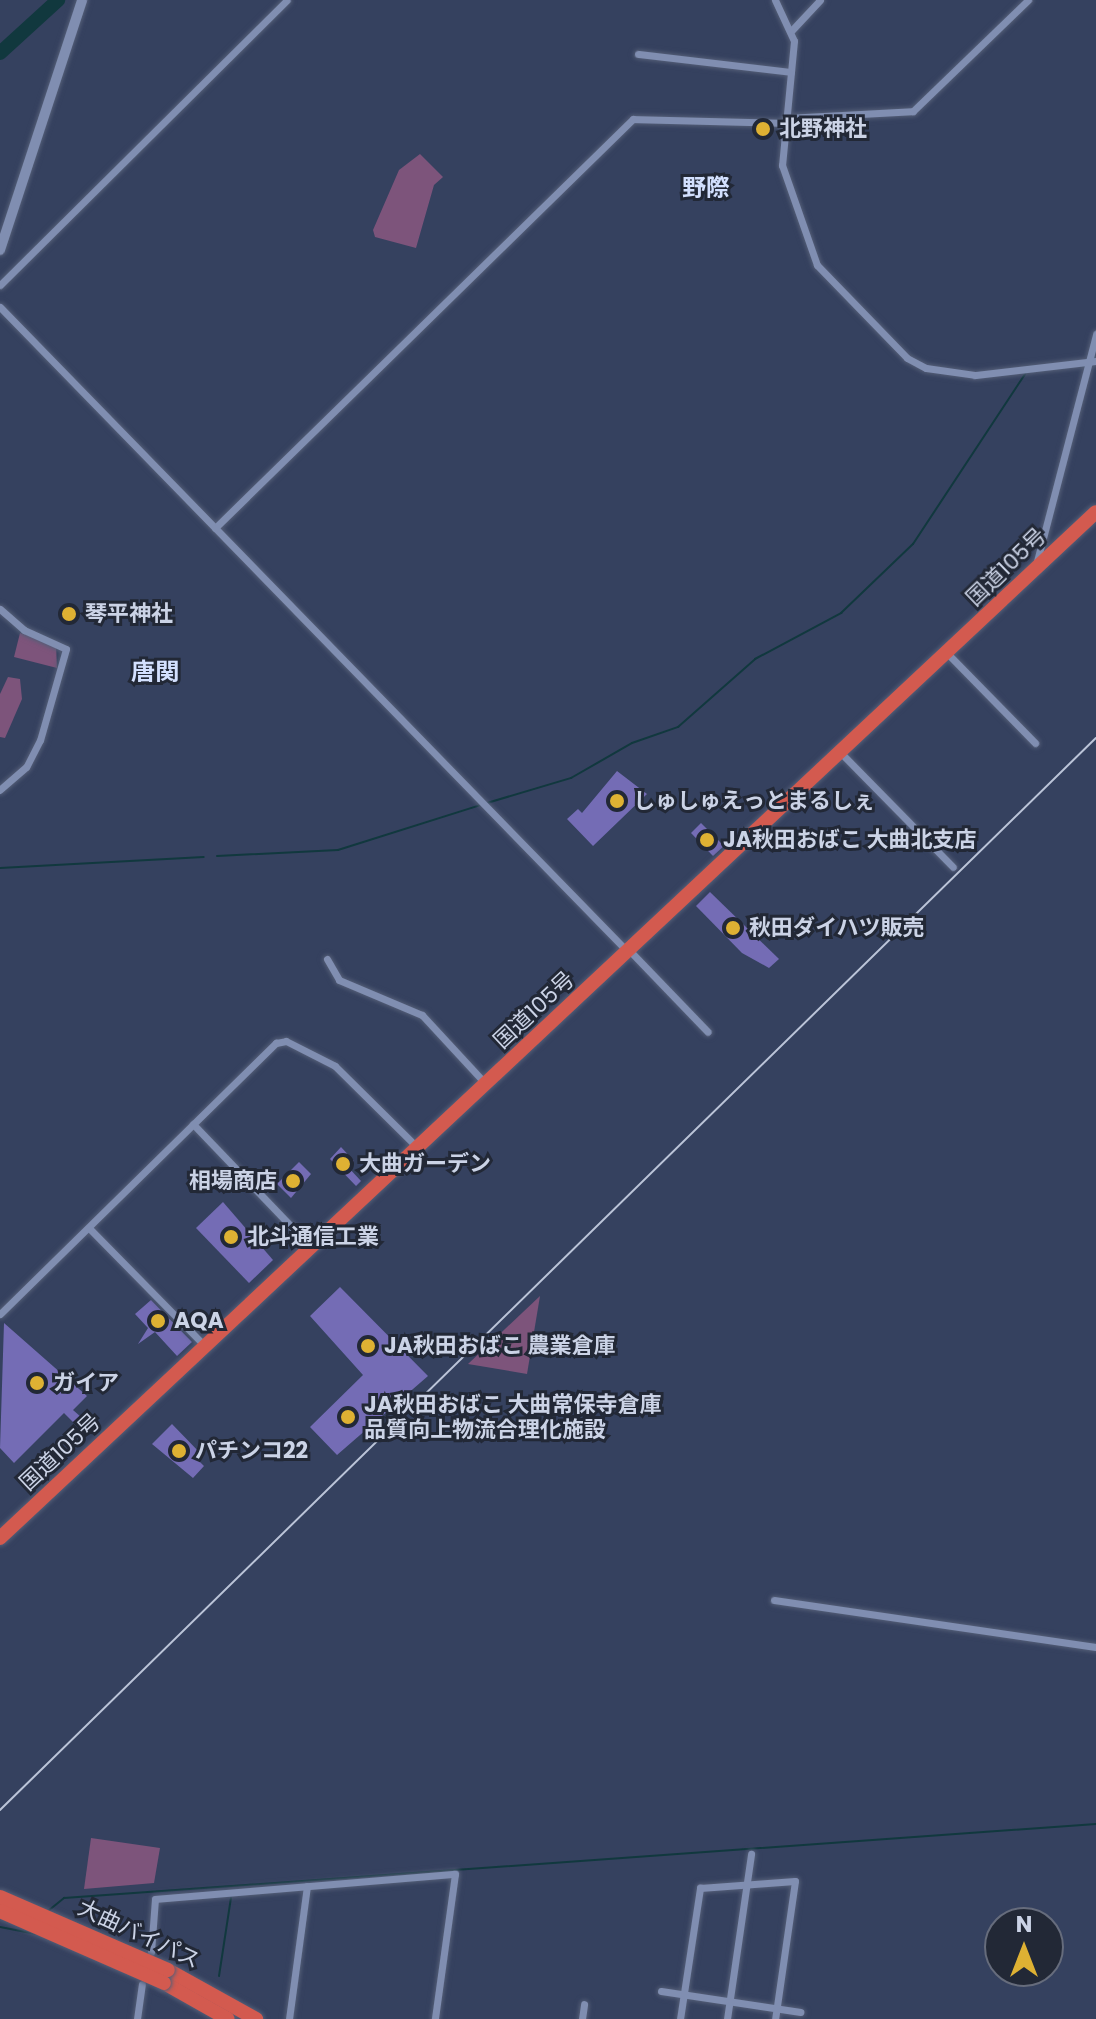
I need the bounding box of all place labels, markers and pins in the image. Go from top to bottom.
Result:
place label: 北野神社 [779,116,867,142]
marker: 北野神社 [754,120,772,138]
place label: 琴平神社 [85,601,173,627]
marker: 琴平神社 [60,605,78,623]
place label: しゅしゅえっとまるしぇ [633,788,875,814]
marker: しゅしゅえっとまるしぇ [608,792,626,810]
place label: JA秋田おばこ 大曲北支店 [723,827,977,853]
marker: JA秋田おばこ 大曲北支店 [698,831,716,849]
place label: 秋田ダイハツ販売 [749,915,925,941]
marker: 秋田ダイハツ販売 [724,919,742,937]
place label: 大曲ガーデン [359,1151,491,1177]
marker: 大曲ガーデン [334,1155,352,1173]
place label: 相場商店 [189,1168,277,1194]
marker: 相場商店 [284,1172,302,1190]
place label: 北斗通信工業 [247,1224,379,1250]
marker: 北斗通信工業 [222,1228,240,1246]
place label: AQA [174,1308,224,1334]
marker: AQA [149,1312,167,1330]
place label: JA秋田おばこ 農業倉庫 [384,1333,616,1359]
marker: JA秋田おばこ 農業倉庫 [359,1337,377,1355]
place label: ガイア [53,1370,119,1396]
marker: ガイア [28,1374,46,1392]
place label: JA秋田おばこ 大曲常保寺倉庫 品質向上物流合理化施設 [364,1391,662,1442]
marker: JA秋田おばこ 大曲常保寺倉庫 品質向上物流合理化施設 [339,1408,357,1426]
place label: パチンコ22 [195,1438,308,1464]
marker: パチンコ22 [170,1442,188,1460]

